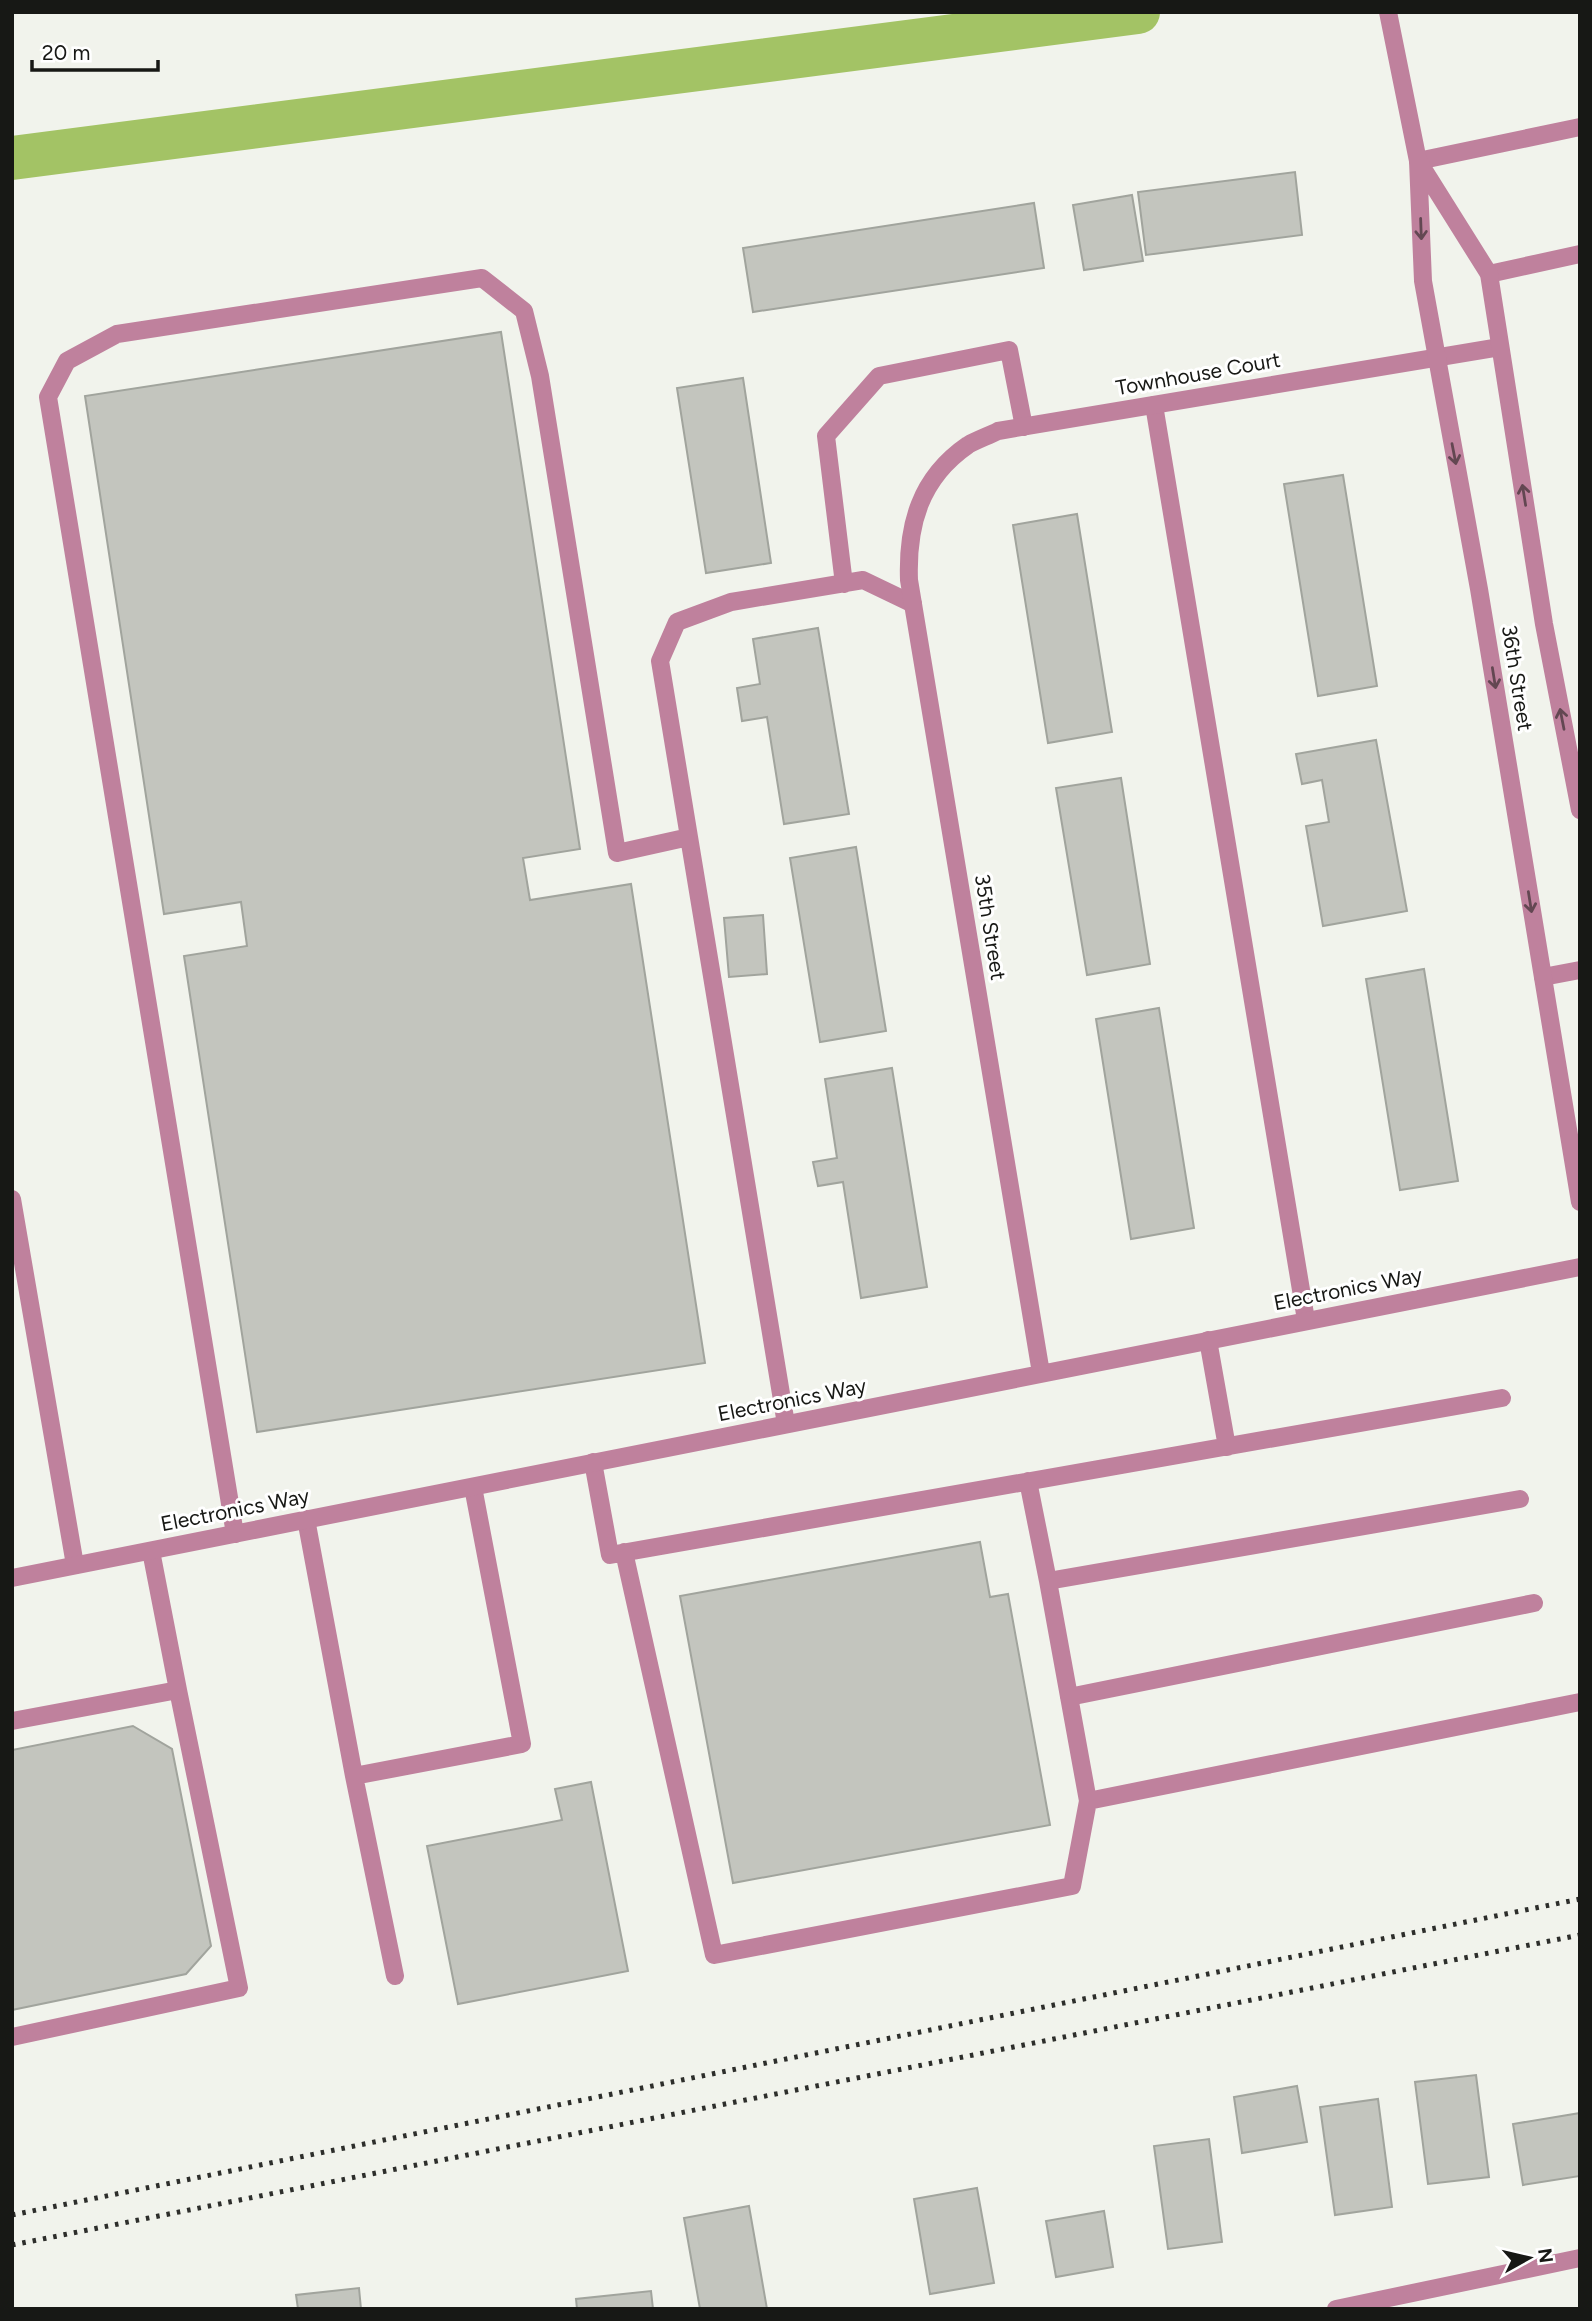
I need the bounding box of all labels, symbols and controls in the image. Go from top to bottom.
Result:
scale bar [32,28,158,72]
text: 20 m [42,40,90,65]
one-way arrow [1415,217,1428,240]
street label: Townhouse Court [1114,347,1282,400]
one-way arrow [1448,442,1461,464]
one-way arrow [1517,484,1530,507]
street label: 36th Street [1497,623,1538,733]
one-way arrow [1488,666,1501,688]
one-way arrow [1555,708,1569,731]
street label: 35th Street [970,872,1011,982]
one-way arrow [1524,890,1537,913]
street label: Electronics Way [1271,1262,1424,1315]
street label: Electronics Way [715,1373,868,1426]
street label: Electronics Way [158,1483,311,1536]
north arrow [1494,2223,1564,2293]
text: N [1533,2247,1558,2265]

